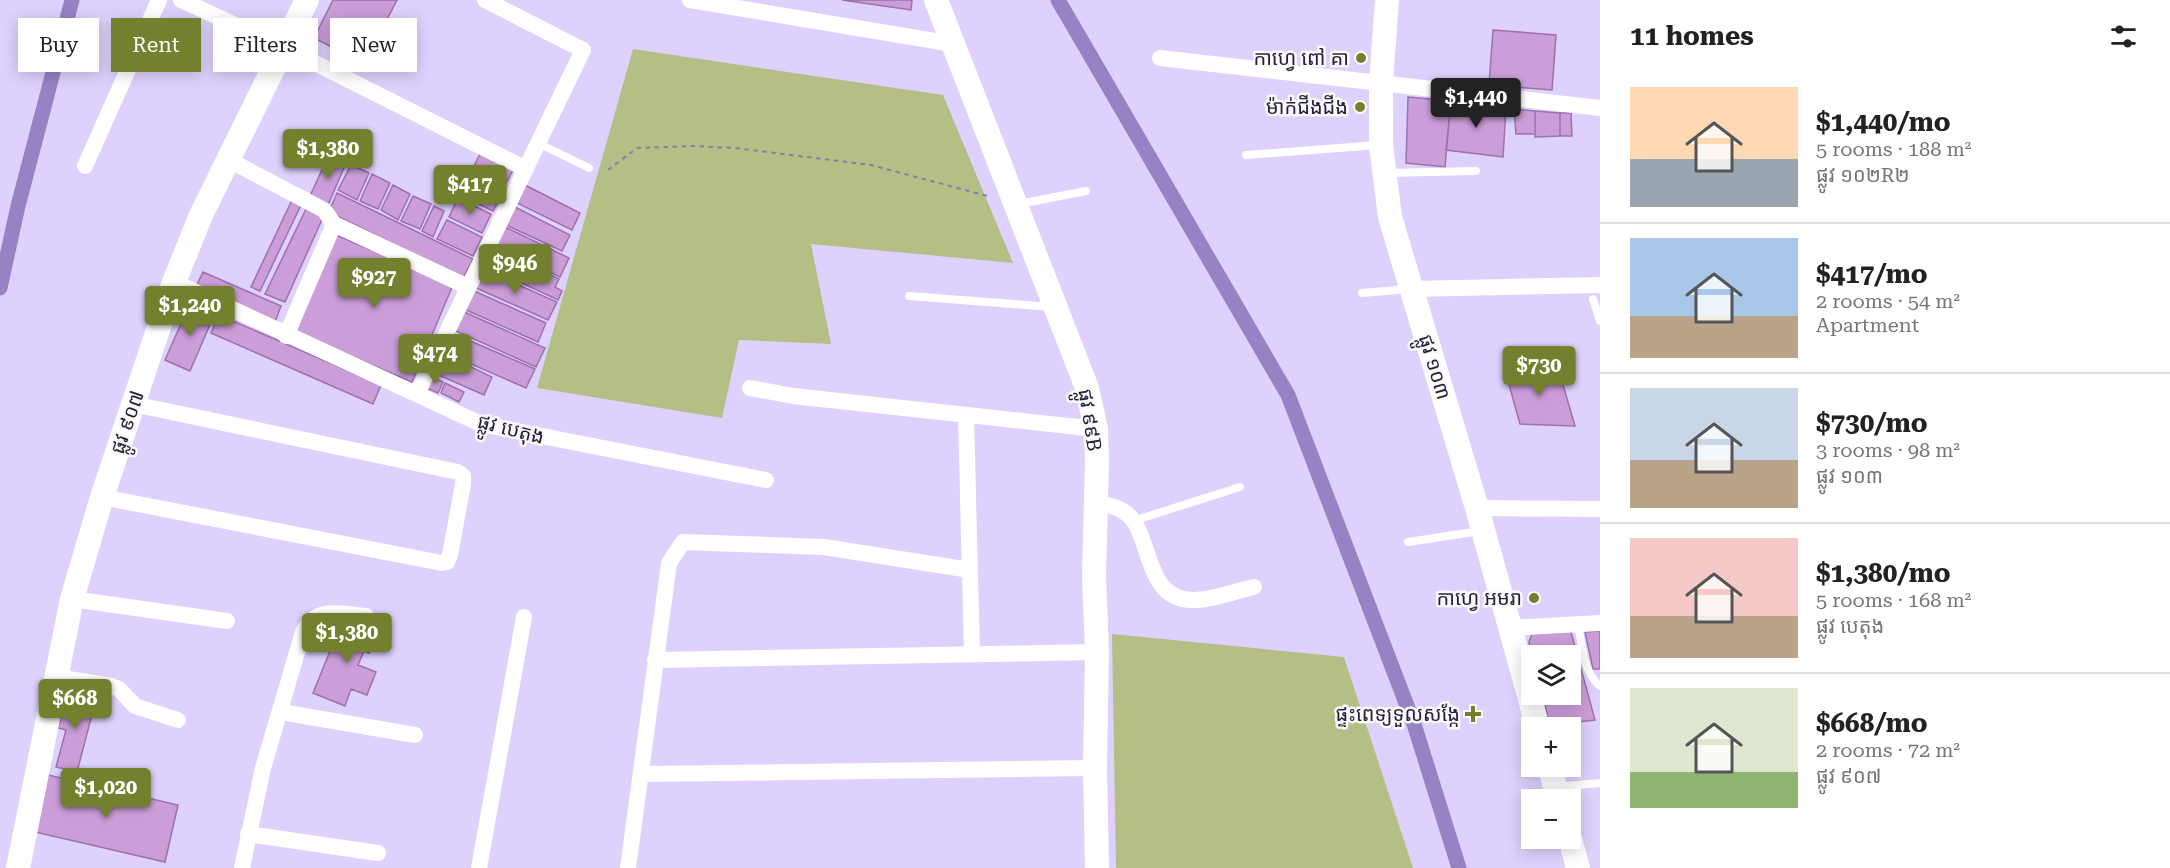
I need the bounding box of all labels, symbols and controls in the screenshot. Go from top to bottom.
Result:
chip: Buy [18,18,99,72]
chip: Rent [111,18,201,72]
chip: Filters [213,18,318,72]
chip: New [330,18,417,72]
icon: filters [2107,20,2140,53]
text: 11 homes [1630,21,1754,51]
place label: កាហ្វេ ពៅ គា [1253,46,1349,71]
marker: កាហ្វេ ពៅ គា [1354,51,1368,65]
pin: $1,440 [1427,78,1525,129]
text: $1,440 [1445,85,1507,109]
place label: ម៉ាក់ជីងជីង [1266,94,1348,119]
marker: ម៉ាក់ជីងជីង [1353,100,1367,114]
text: $1,440/mo [1816,107,1951,137]
icon: home [1678,111,1750,183]
pin: $1,380 [279,129,377,180]
text: $1,380 [297,136,359,160]
text: 5 rooms · 188 m² [1816,137,1971,161]
text: ផ្លូវ ១០២R២ [1816,163,1910,187]
pin: $417 [434,165,506,216]
text: $417 [448,172,492,196]
pin: $946 [479,244,551,295]
text: $946 [493,251,537,275]
pin: $927 [338,258,410,309]
text: $417/mo [1816,259,1928,289]
icon: home [1678,262,1750,334]
text: $927 [352,265,396,289]
pin: $1,240 [141,286,239,337]
text: 2 rooms · 54 m² [1816,289,1960,313]
text: $1,240 [159,293,221,317]
text: Apartment [1816,313,1919,337]
street label: ផ្លូវ ១០៣ [1407,332,1456,405]
pin: $474 [399,334,471,385]
text: $474 [413,341,457,365]
pin: $730 [1503,346,1575,397]
text: $730 [1517,353,1561,377]
street label: ផ្លូវ ៩០៧ [105,387,156,459]
street label: ផ្លូវ ៩៩B [1066,387,1107,454]
text: $730/mo [1816,408,1928,438]
street label: ផ្លូវ បេតុង [473,409,547,456]
icon: home [1678,412,1750,484]
text: 3 rooms · 98 m² [1816,438,1960,462]
text: ផ្លូវ ១០៣ [1816,464,1883,488]
text: $1,380/mo [1816,558,1951,588]
icon: home [1678,562,1750,634]
place label: កាហ្វេ អមរា [1436,586,1522,611]
text: 5 rooms · 168 m² [1816,588,1971,612]
marker: កាហ្វេ អមរា [1527,591,1541,605]
pin: $1,380 [298,613,396,664]
text: ផ្លូវ បេតុង [1816,614,1884,638]
text: $1,380 [316,620,378,644]
map controls [1521,645,1581,849]
button: layers [1521,645,1581,705]
pin: $668 [39,679,111,730]
text: $668 [53,686,97,710]
place label: ផ្ទះពេទ្យទួលសង្កែ [1336,702,1460,727]
marker: ផ្ទះពេទ្យទួលសង្កែ [1464,705,1482,723]
text: $668/mo [1816,708,1928,738]
icon: home [1678,712,1750,784]
button: + [1521,717,1581,777]
text: 2 rooms · 72 m² [1816,738,1960,762]
text: ផ្លូវ ៩០៧ [1816,764,1881,788]
pin: $1,020 [57,768,155,819]
text: $1,020 [75,775,137,799]
button: − [1521,789,1581,849]

